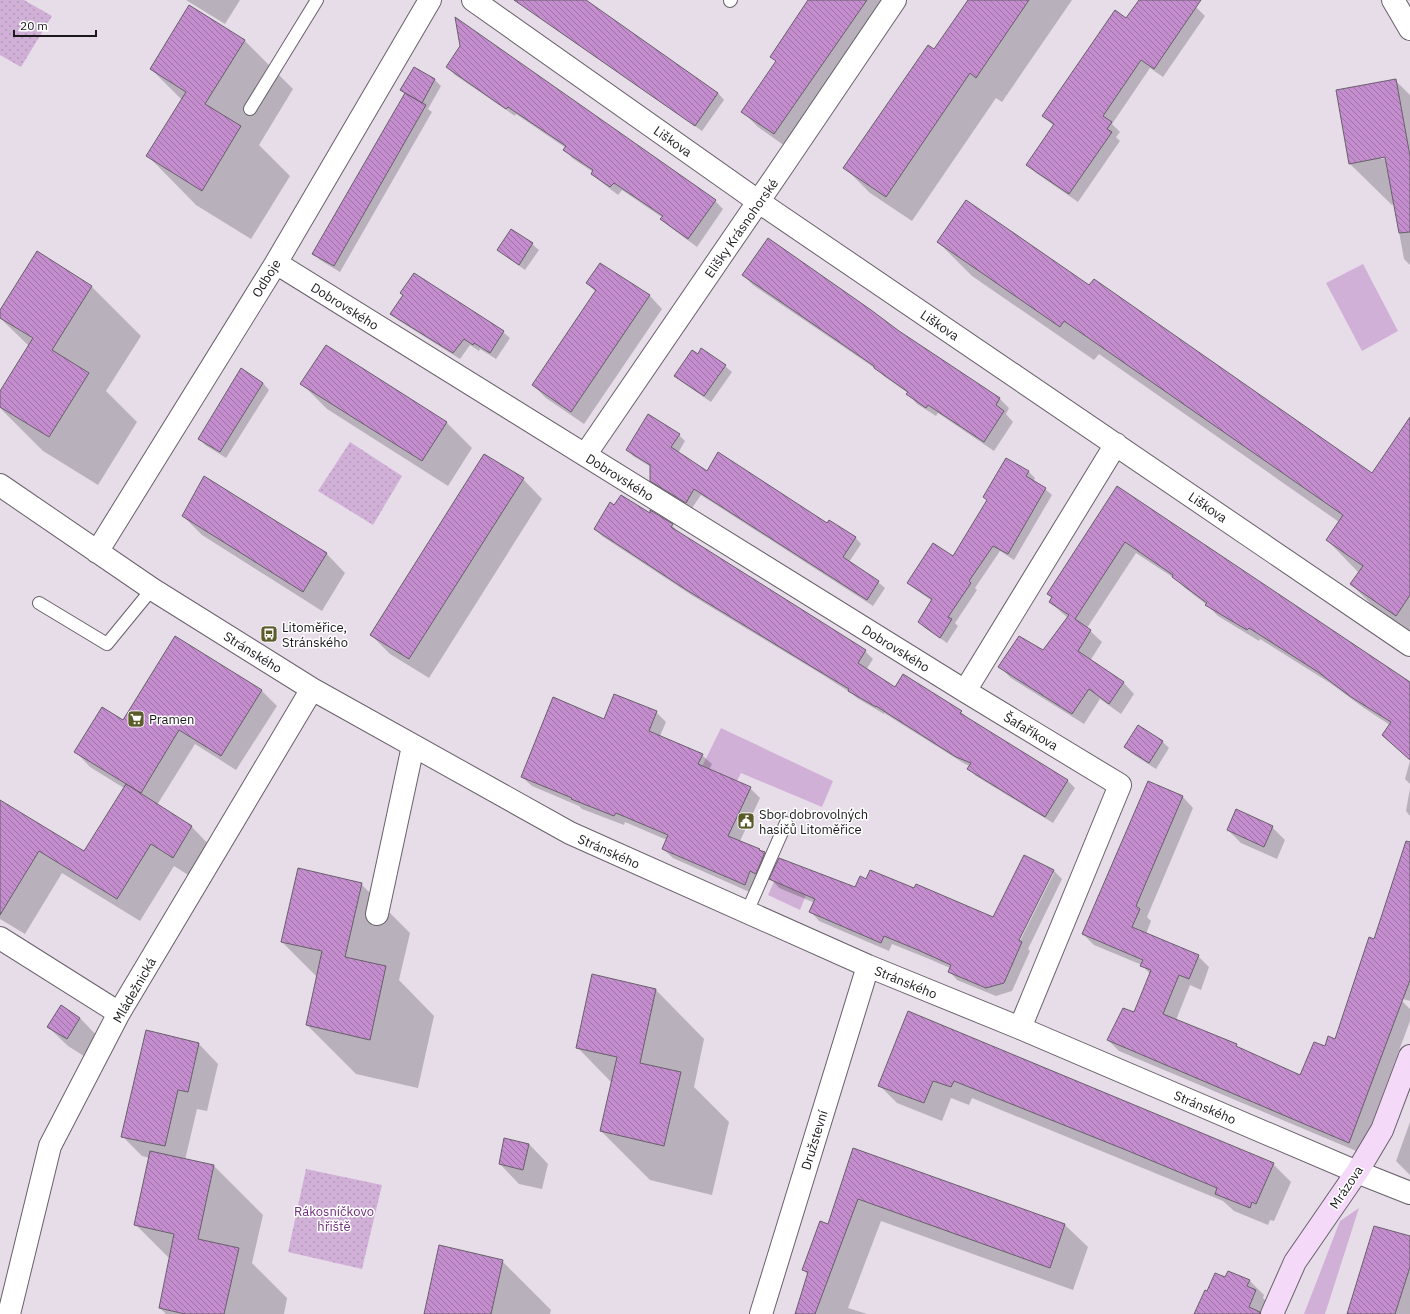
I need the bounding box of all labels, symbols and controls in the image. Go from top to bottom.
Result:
scale bar [14,12,96,38]
text: 20 m [20,18,48,33]
street label: Liškova [650,122,695,161]
street label: Elišky Krásnohorské [701,175,782,281]
street label: Odboje [248,256,285,301]
street label: Dobrovského [308,279,382,334]
street label: Liškova [917,306,962,345]
street label: Dobrovského [583,450,657,505]
street label: Liškova [1185,488,1230,527]
place label: Litoměřice, Stránského [282,619,348,651]
street label: Dobrovského [859,621,933,676]
bus stop icon: Litoměřice, Stránského [259,624,279,644]
street label: Stránského [220,628,285,677]
supermarket icon: Pramen [126,709,146,729]
street label: Šafaříkova [1000,709,1061,754]
place label: Pramen [149,711,194,728]
place label: Sbor dobrovolných hasičů Litoměřice [759,806,868,838]
public building icon: Sbor dobrovolných hasičů Litoměřice [736,811,756,831]
street label: Stránského [575,830,642,873]
street label: Mládežnická [109,955,160,1026]
street label: Stránského [872,962,940,1003]
street label: Stránského [1171,1087,1238,1128]
street label: Družstevní [797,1107,832,1172]
street label: Mrázova [1326,1162,1367,1212]
park label: Rákosníčkovo hřiště [294,1203,374,1235]

